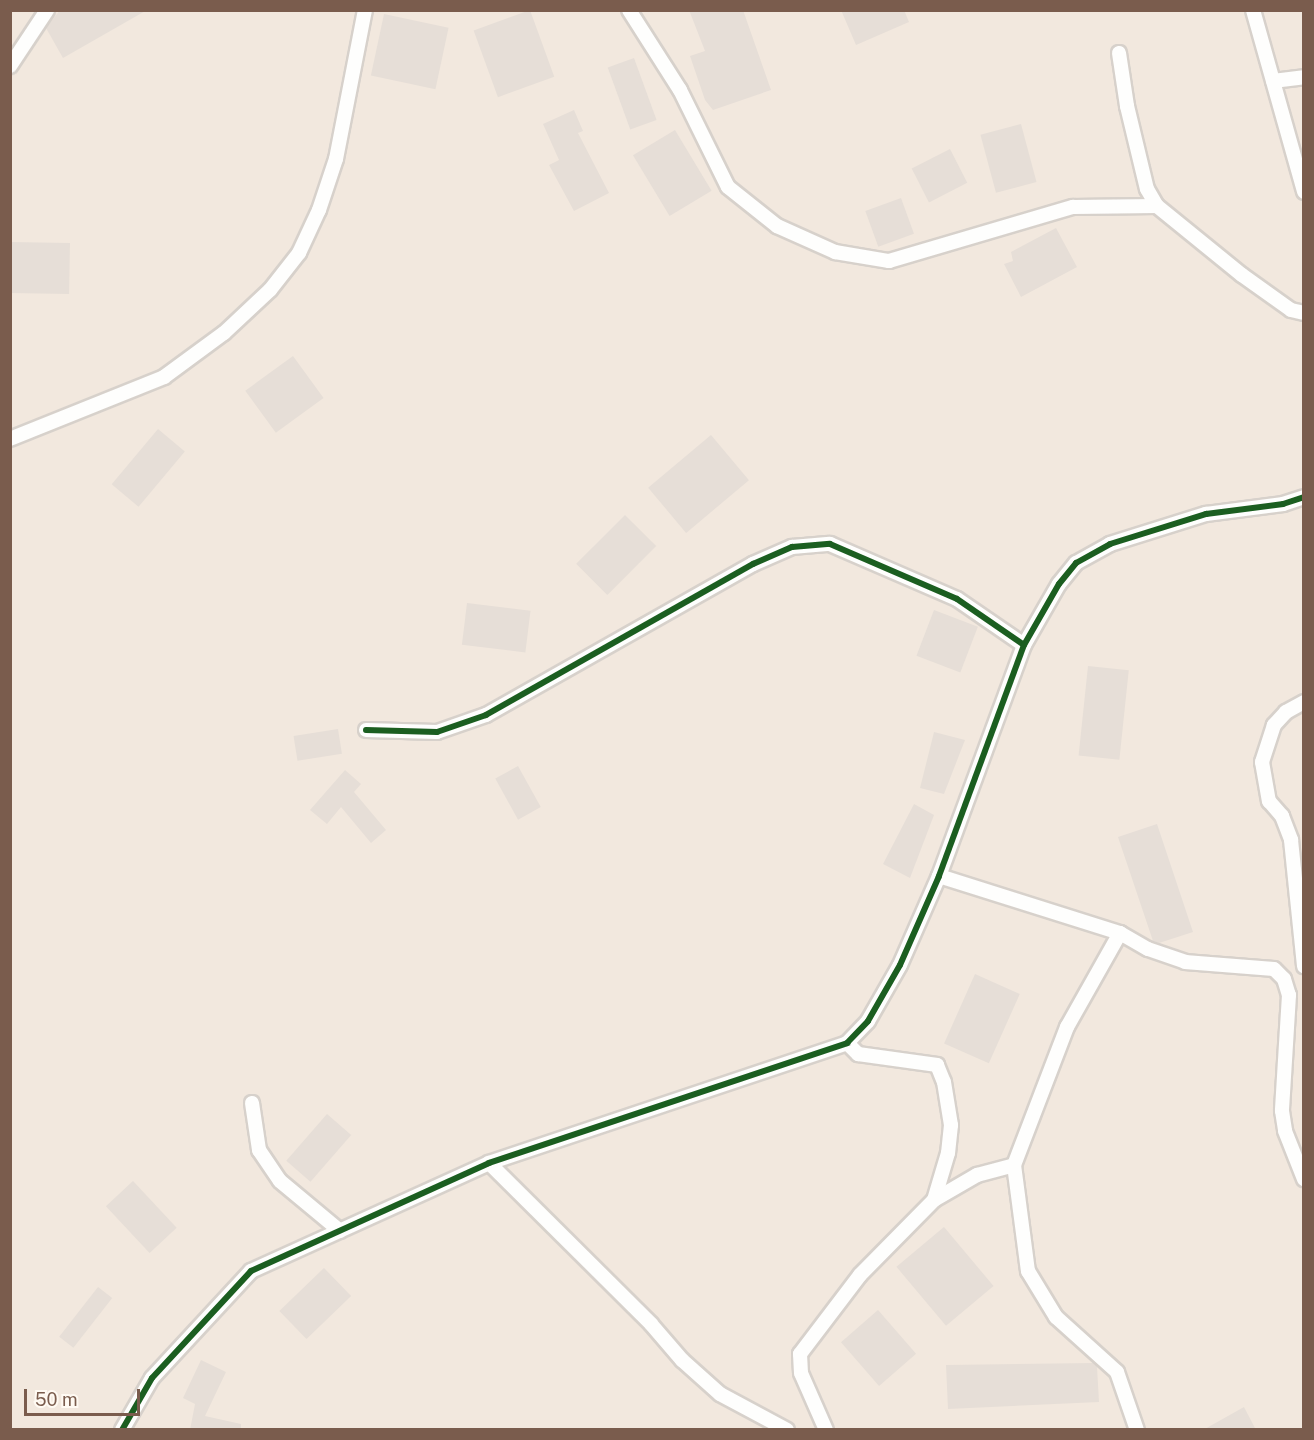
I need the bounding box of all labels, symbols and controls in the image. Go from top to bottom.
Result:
scale bar [27,1377,142,1415]
text: 50 m [35,1389,78,1410]

